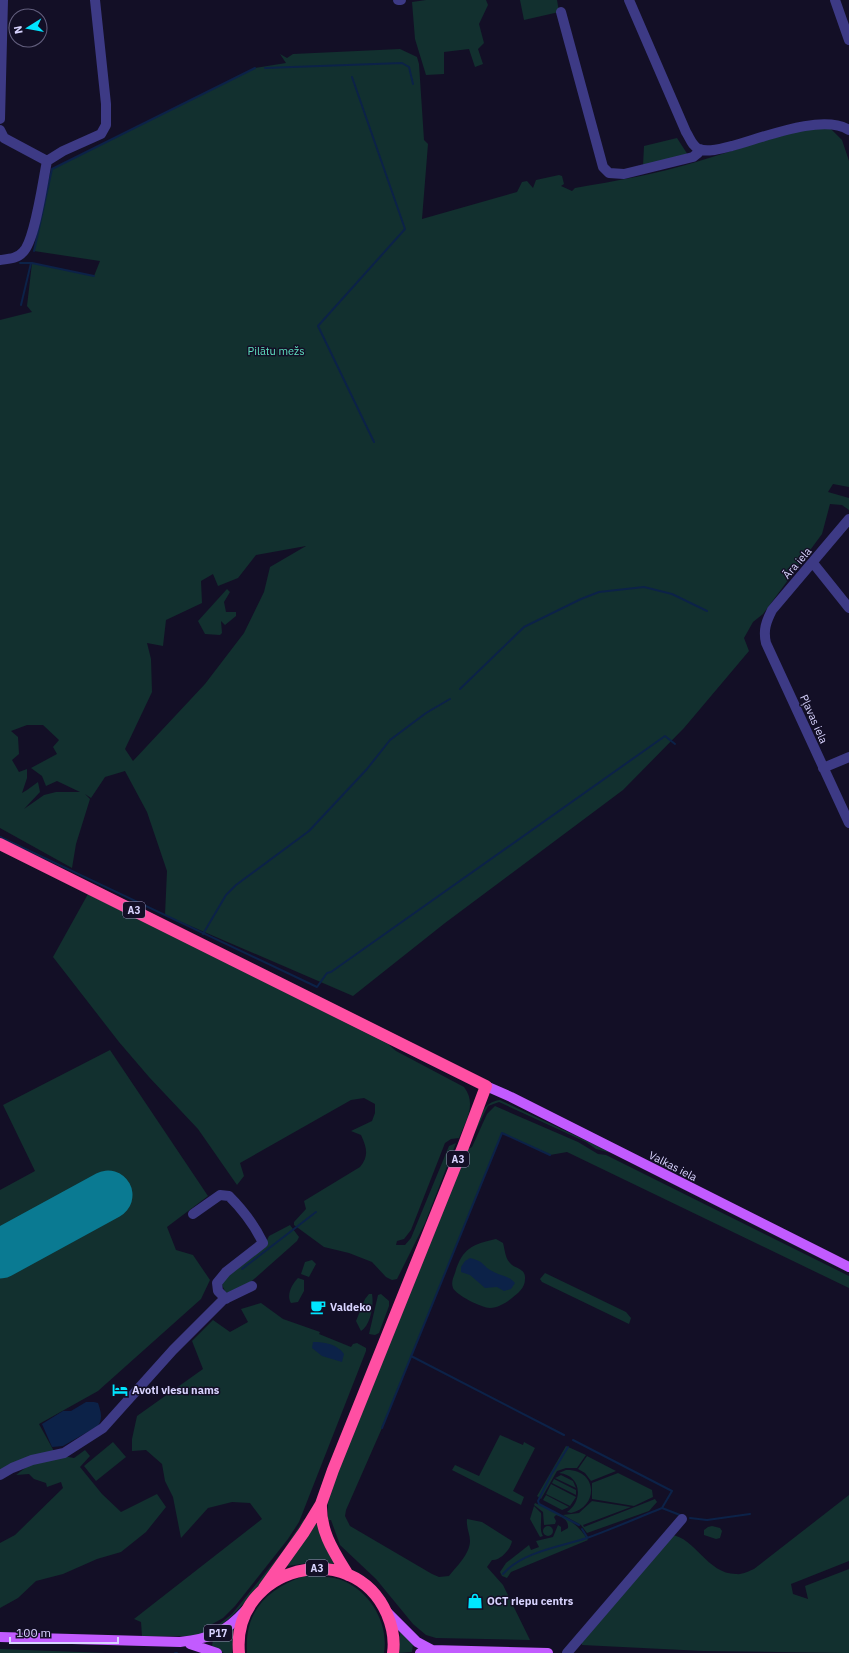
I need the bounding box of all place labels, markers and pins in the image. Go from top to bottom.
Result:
cafe icon: Valdeko [309,1298,327,1316]
place label: Valdeko [330,1300,371,1314]
hotel icon: Avoti viesu nams [111,1381,129,1399]
place label: Avoti viesu nams [132,1383,220,1397]
shop icon: OCT riepu centrs [466,1592,484,1610]
place label: OCT riepu centrs [487,1594,574,1608]

